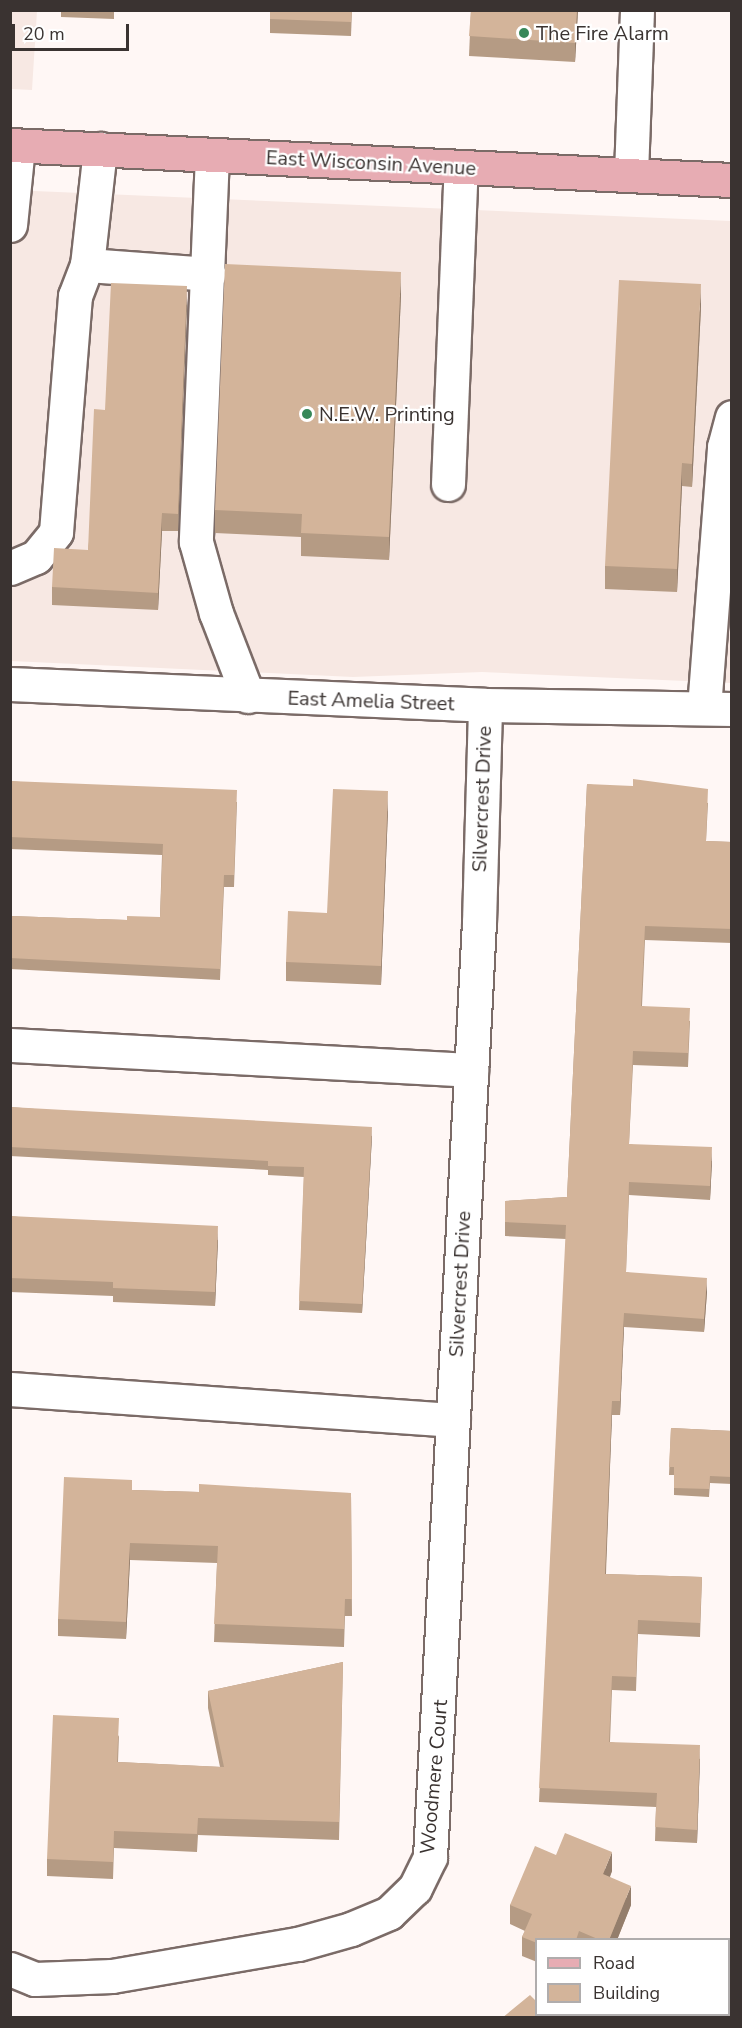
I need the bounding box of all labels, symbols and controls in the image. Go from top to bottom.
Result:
scale bar [15,12,132,50]
place label: The Fire Alarm [536,21,669,45]
text: 20 m [23,22,65,46]
marker: The Fire Alarm [517,26,531,40]
street label: East Wisconsin Avenue [265,146,477,180]
place label: N.E.W. Printing [319,402,455,426]
marker: N.E.W. Printing [300,407,314,421]
street label: East Amelia Street [287,686,455,716]
street label: Silvercrest Drive [467,725,497,873]
street label: Silvercrest Drive [444,1210,476,1358]
street label: Woodmere Court [415,1699,453,1855]
legend [535,1938,730,2016]
text: Road [593,1951,635,1975]
text: Building [593,1981,660,2005]

